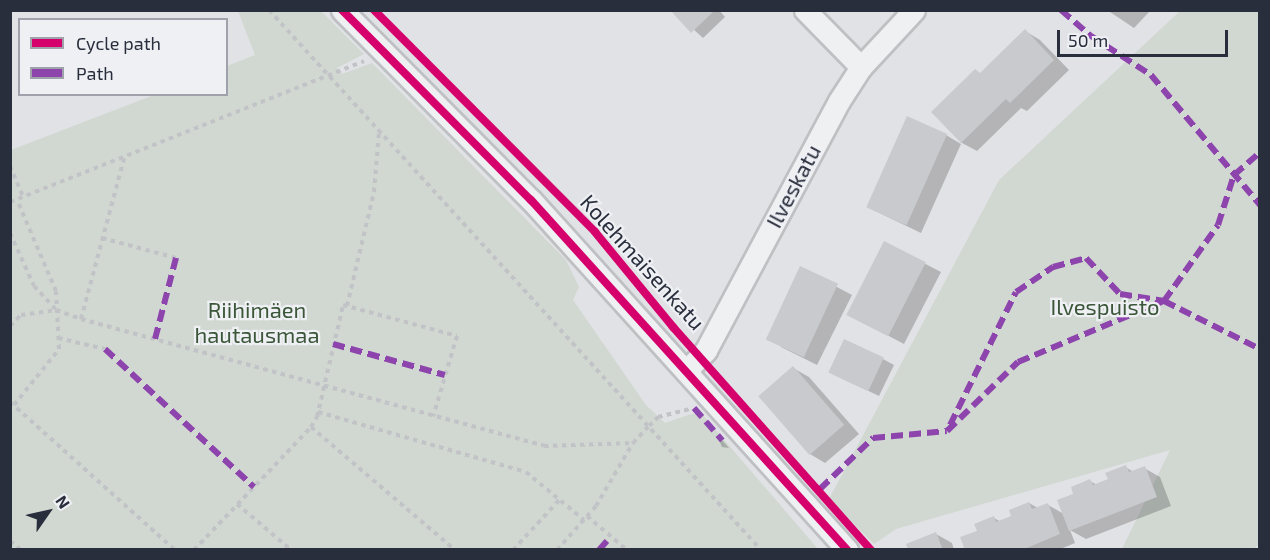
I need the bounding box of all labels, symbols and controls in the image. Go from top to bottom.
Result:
legend [18,18,228,96]
scale bar [1060,18,1231,56]
text: 50 m [1068,29,1108,51]
text: Cycle path [76,32,161,54]
text: Path [76,62,114,84]
street label: Ilveskatu [760,140,826,232]
street label: Kolehmaisenkatu [575,189,711,335]
park label: Ilvespuisto [1050,294,1160,320]
park label: Riihimäen hautausmaa [194,296,320,348]
north arrow [18,482,78,542]
text: N [52,492,74,512]

